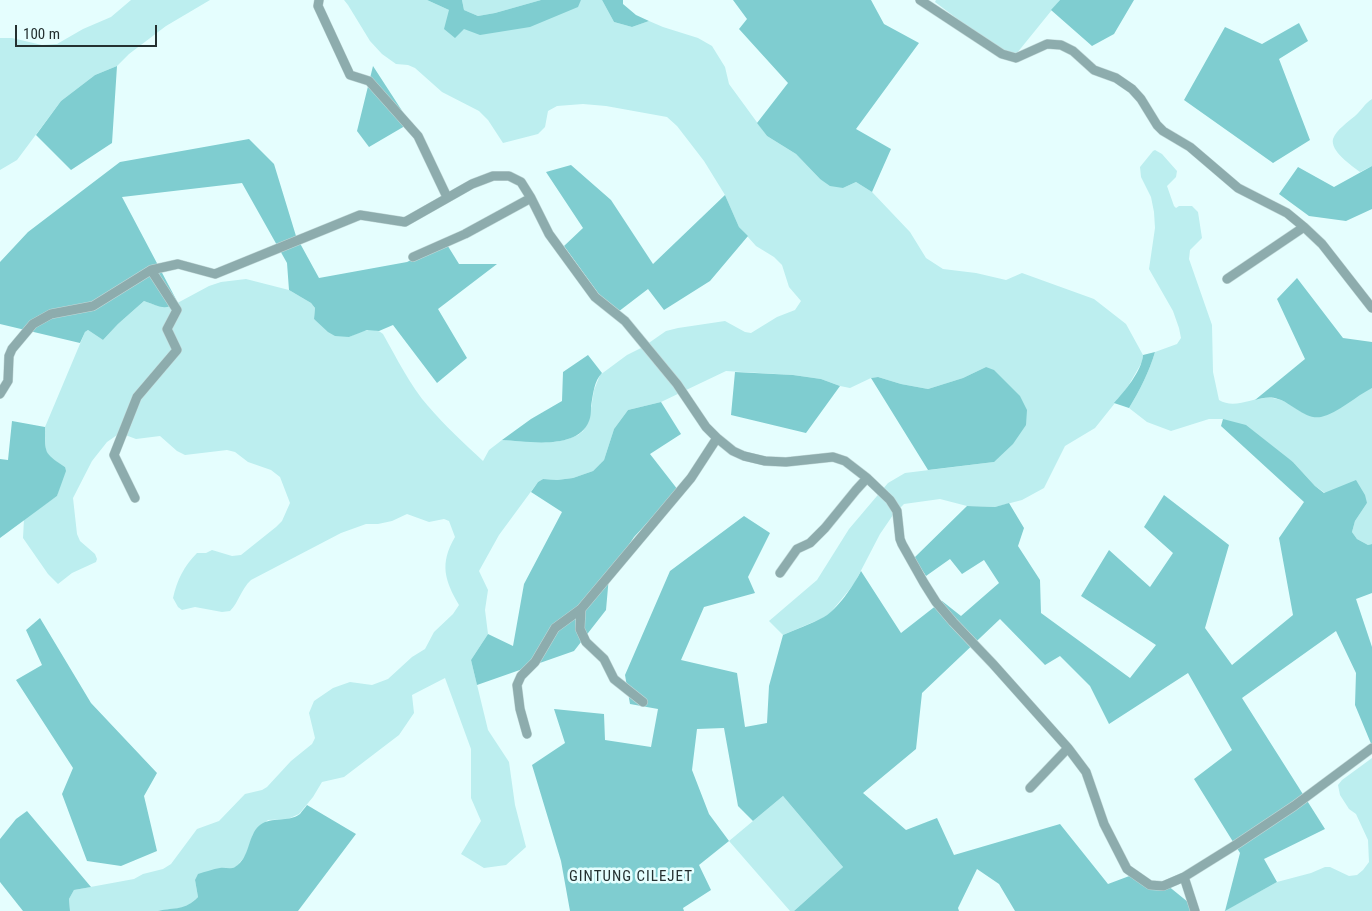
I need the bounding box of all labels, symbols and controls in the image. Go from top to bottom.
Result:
scale bar [18,15,160,47]
text: 100 m [23,25,60,43]
district label: GINTUNG CILEJET [567,868,695,886]

